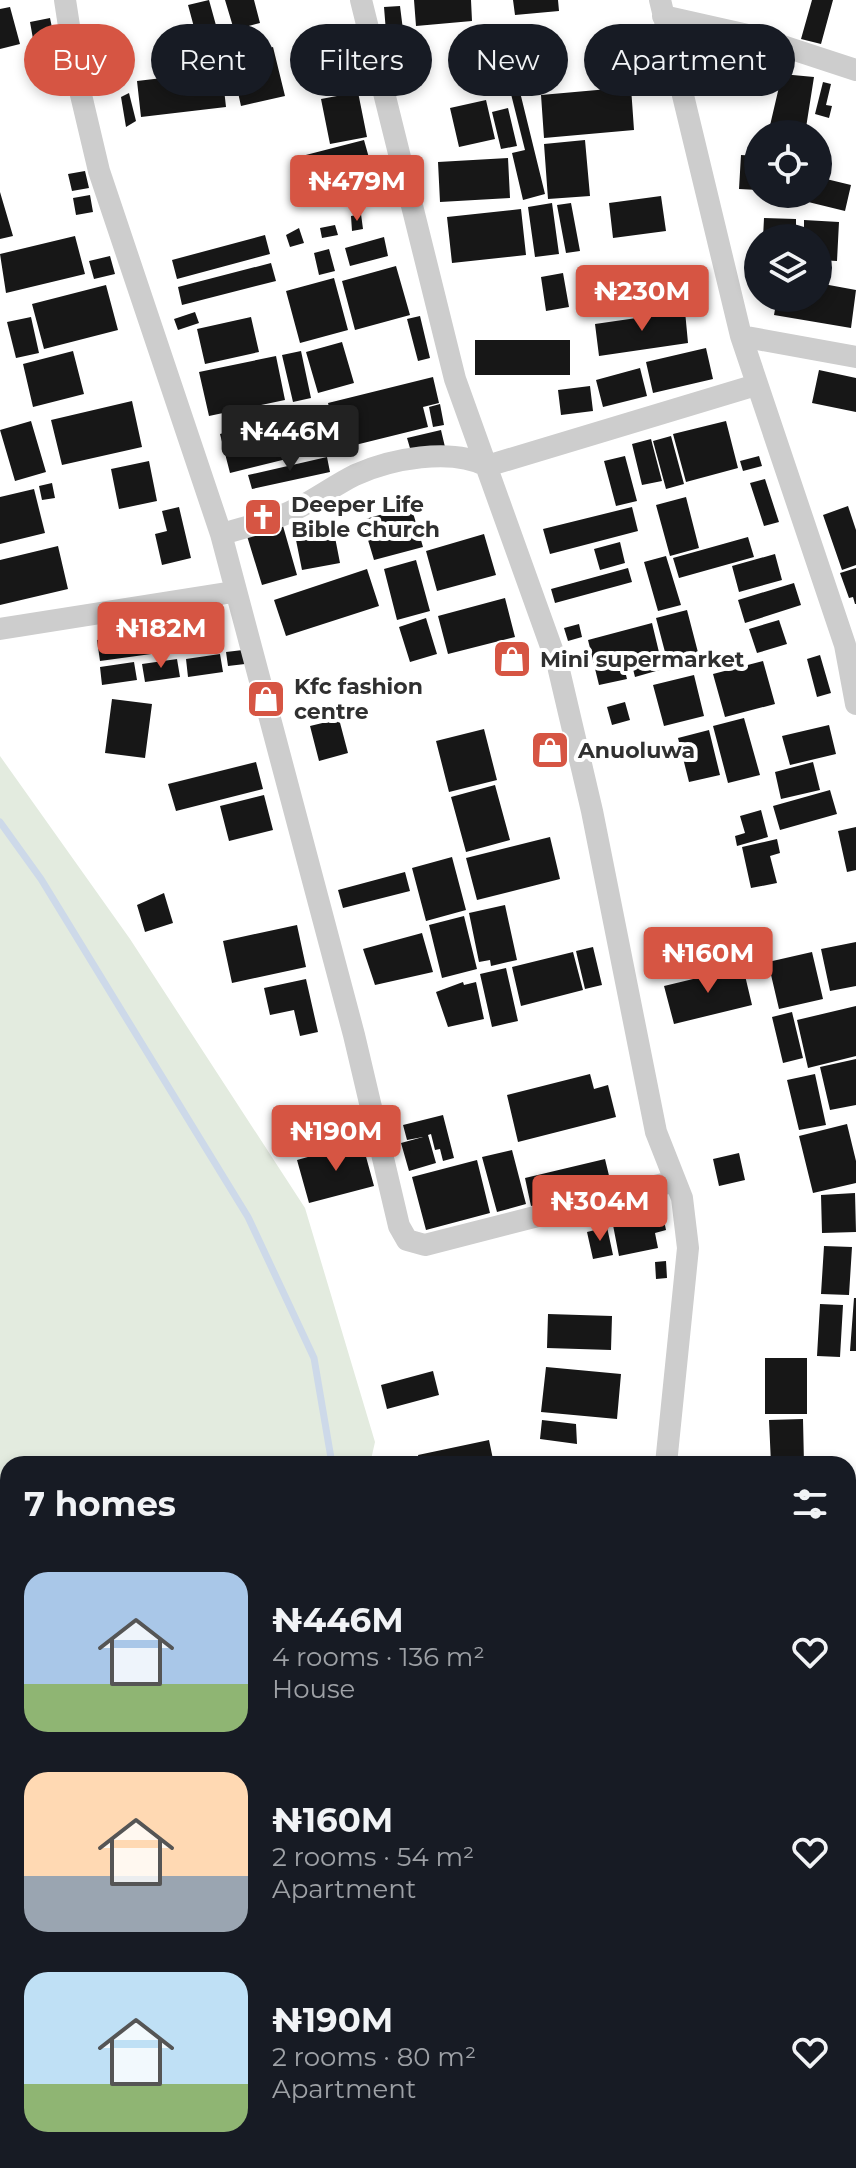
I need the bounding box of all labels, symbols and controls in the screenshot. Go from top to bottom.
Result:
chip: Buy [24,24,135,96]
chip: Rent [151,24,274,96]
chip: Filters [290,24,432,96]
chip: New [448,24,568,96]
chip: Apartment [584,24,795,96]
map controls [744,120,832,312]
button: locate [744,120,832,208]
pin: ₦479M [301,155,413,223]
text: ₦479M [308,165,406,197]
button: layers [744,224,832,312]
pin: ₦230M [586,265,698,333]
text: ₦230M [594,275,690,307]
pin: ₦446M [234,405,346,473]
text: ₦446M [240,415,340,447]
place label: Deeper Life Bible Church [291,491,440,543]
church icon: Deeper Life Bible Church [242,496,284,538]
pin: ₦182M [105,602,217,670]
text: ₦182M [115,612,207,644]
shop icon: Mini supermarket [491,638,533,680]
place label: Mini supermarket [540,646,745,673]
place label: Kfc fashion centre [294,673,423,725]
shop icon: Kfc fashion centre [245,678,287,720]
shop icon: Anuoluwa [529,729,571,771]
place label: Anuoluwa [577,737,695,764]
pin: ₦160M [652,927,764,995]
text: ₦160M [662,937,754,969]
pin: ₦190M [280,1105,392,1173]
text: ₦190M [290,1115,382,1147]
pin: ₦304M [544,1175,656,1243]
text: ₦304M [550,1185,650,1217]
icon: filters [788,1482,832,1526]
text: 7 homes [24,1483,176,1525]
text: ₦446M [272,1599,404,1641]
icon: home [88,1604,184,1700]
icon: heart [788,1630,832,1674]
text: 4 rooms · 136 m² [272,1641,485,1673]
text: House [272,1673,355,1705]
text: ₦160M [272,1799,393,1841]
icon: home [88,1804,184,1900]
icon: heart [788,1830,832,1874]
text: 2 rooms · 54 m² [272,1841,474,1873]
text: Apartment [272,1873,416,1905]
text: ₦190M [272,1999,393,2041]
icon: home [88,2004,184,2100]
icon: heart [788,2030,832,2074]
text: 2 rooms · 80 m² [272,2041,476,2073]
text: Apartment [272,2073,416,2105]

